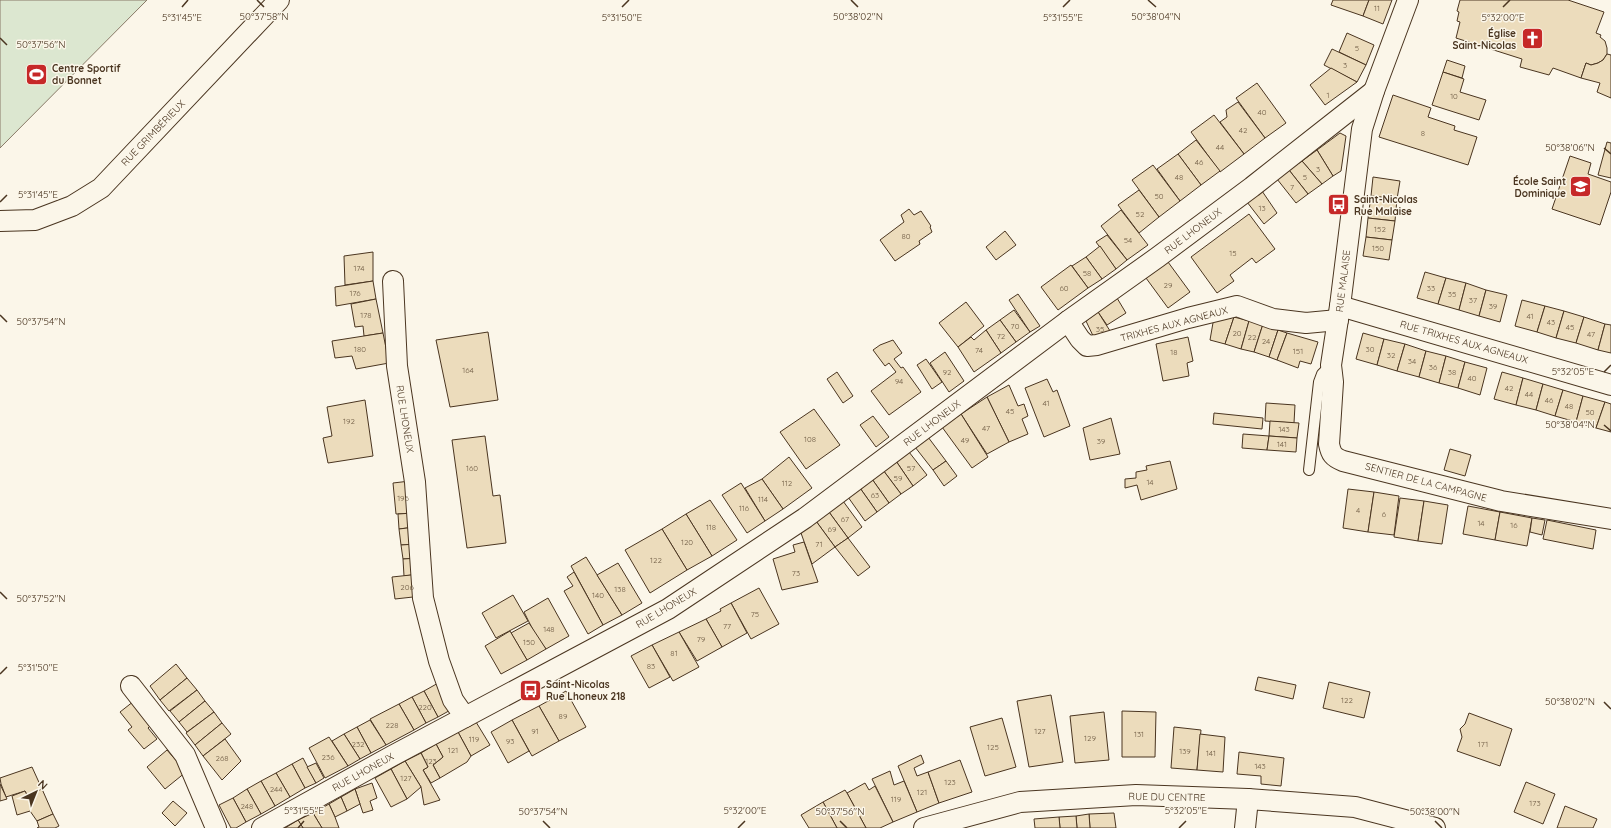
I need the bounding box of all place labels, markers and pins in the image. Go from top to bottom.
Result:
church icon: Église Saint-Nicolas [1519,26,1545,52]
place label: Église Saint-Nicolas [1452,27,1516,52]
sports icon: Centre Sportif du Bonnet [24,61,50,87]
place label: Centre Sportif du Bonnet [52,62,121,87]
school or university icon: École Saint Dominique [1568,174,1594,200]
place label: École Saint Dominique [1513,175,1566,200]
bus stop icon: Saint-Nicolas Rue Malaise [1325,192,1351,218]
place label: Saint-Nicolas Rue Malaise [1354,193,1418,218]
bus stop icon: Saint-Nicolas Rue Lhoneux 218 [517,677,543,703]
place label: Saint-Nicolas Rue Lhoneux 218 [546,678,626,703]

